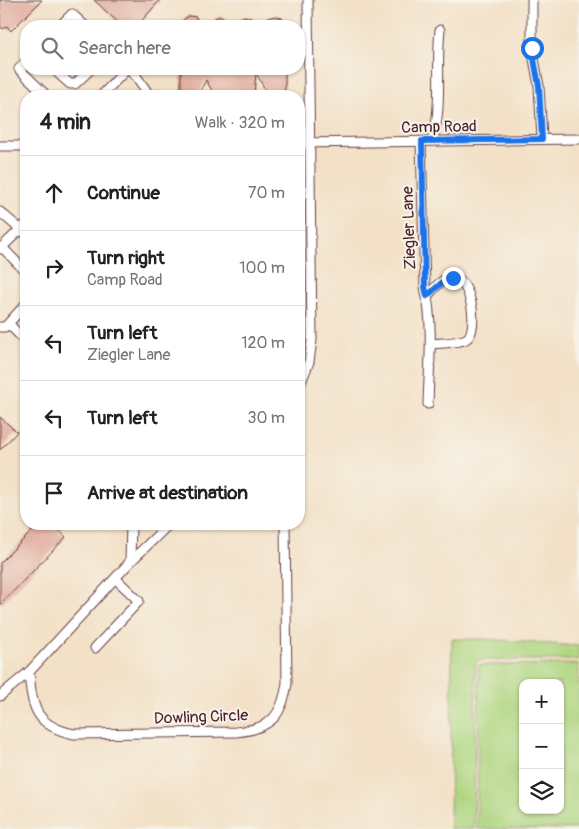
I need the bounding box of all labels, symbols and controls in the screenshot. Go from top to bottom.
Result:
search box [20,20,305,75]
icon: search [38,34,66,62]
text: Search here [78,36,171,60]
route start [521,37,544,60]
text: 4 min [40,109,91,136]
text: Walk · 320 m [195,113,285,133]
street label: Camp Road [401,116,477,138]
icon: ahead [40,179,68,207]
text: Continue [87,181,160,205]
text: 70 m [248,183,285,203]
street label: Ziegler Lane [398,186,420,270]
text: Turn right [87,246,165,270]
icon: right [40,254,68,282]
text: 100 m [239,258,285,278]
route end [442,267,465,290]
text: Camp Road [87,270,163,290]
text: Turn left [87,321,157,345]
icon: left [40,329,68,357]
text: 120 m [241,333,285,353]
text: Ziegler Lane [87,345,171,365]
icon: left [40,404,68,432]
text: Turn left [87,406,157,430]
text: 30 m [247,408,285,428]
icon: arrive [40,479,68,507]
text: Arrive at destination [87,481,248,505]
map controls [519,679,564,814]
button: + [519,679,564,724]
street label: Dowling Circle [153,705,249,729]
button: − [519,724,564,769]
button: layers [519,769,564,814]

